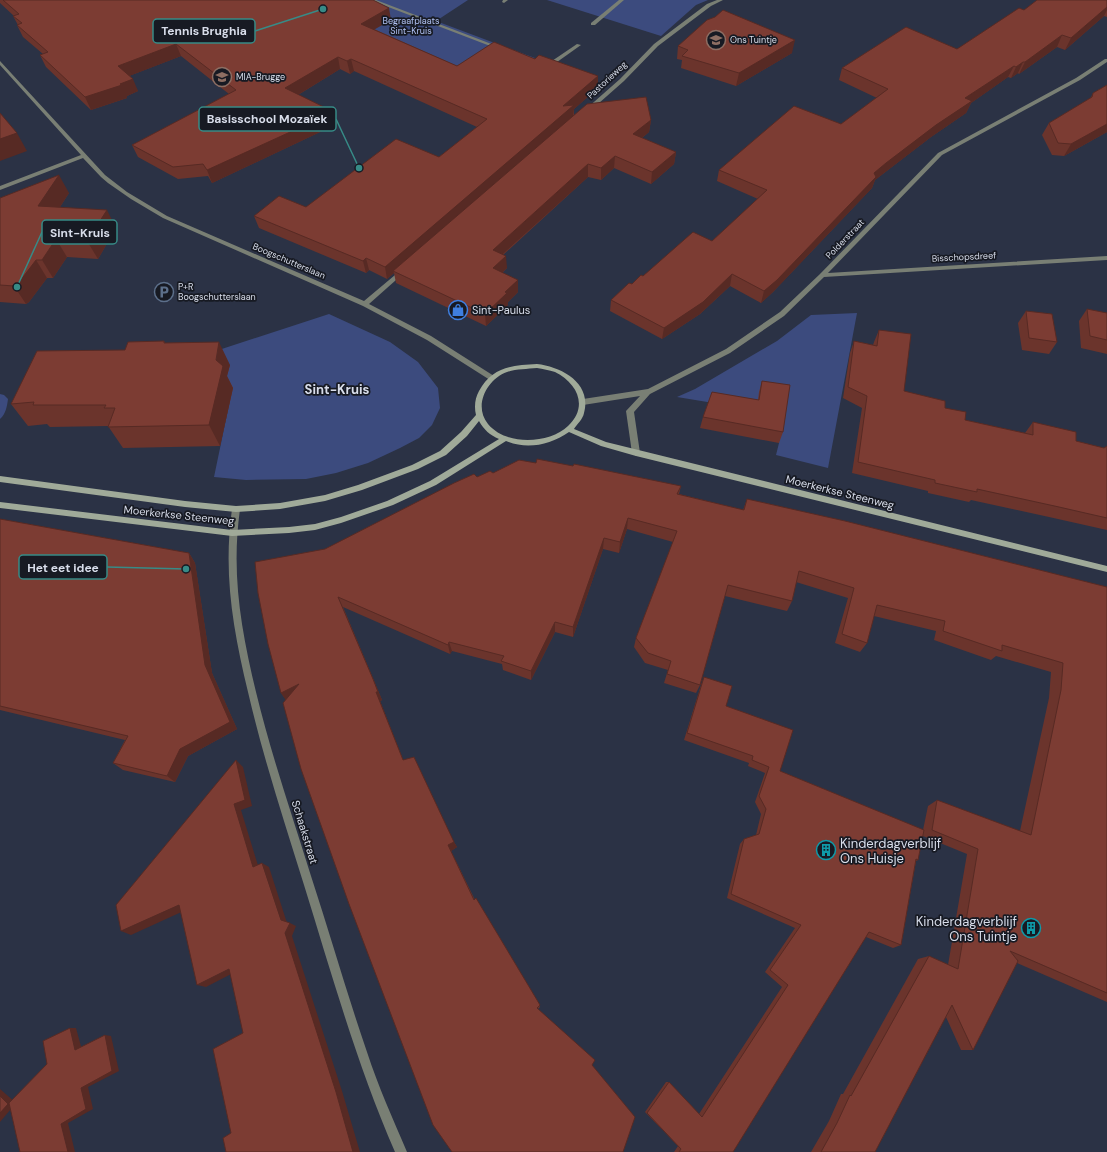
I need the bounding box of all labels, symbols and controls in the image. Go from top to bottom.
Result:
park label: Begraafplaats Sint-Kruis [382,15,440,37]
callout: Tennis Brughia [153,19,255,43]
text: Tennis Brughia [161,23,247,39]
school or university icon: Ons Tuintje [705,29,727,51]
place label: Ons Tuintje [730,34,777,46]
street label: Pastorieweg [585,58,629,102]
school or university icon: MIA-Brugge [211,66,233,88]
place label: MIA-Brugge [236,71,285,83]
callout: Basisschool Mozaïek [199,107,336,131]
text: Basisschool Mozaïek [207,111,327,127]
street label: Polderstraat [823,216,867,261]
callout: Sint-Kruis [42,220,117,244]
text: Sint-Kruis [50,225,110,241]
street label: Boogschutterslaan [251,240,327,282]
street label: Bisschopsdreef [931,249,997,265]
parking icon: P+R Boogschutterslaan [153,281,175,303]
place label: P+R Boogschutterslaan [178,281,256,303]
shop icon: Sint-Paulus [447,299,469,321]
place label: Sint-Paulus [472,303,530,317]
district label: Sint-Kruis [305,381,369,398]
street label: Moerkerkse Steenweg [784,472,896,512]
street label: Moerkerkse Steenweg [123,502,235,528]
callout: Het eet idee [19,555,107,579]
text: Het eet idee [27,560,99,576]
street label: Schaakstraat [289,798,321,866]
place label: Kinderdagverblijf Ons Huisje [840,835,942,867]
building icon: Kinderdagverblijf Ons Huisje [815,839,837,861]
place label: Kinderdagverblijf Ons Tuintje [916,913,1018,945]
building icon: Kinderdagverblijf Ons Tuintje [1020,917,1042,939]

